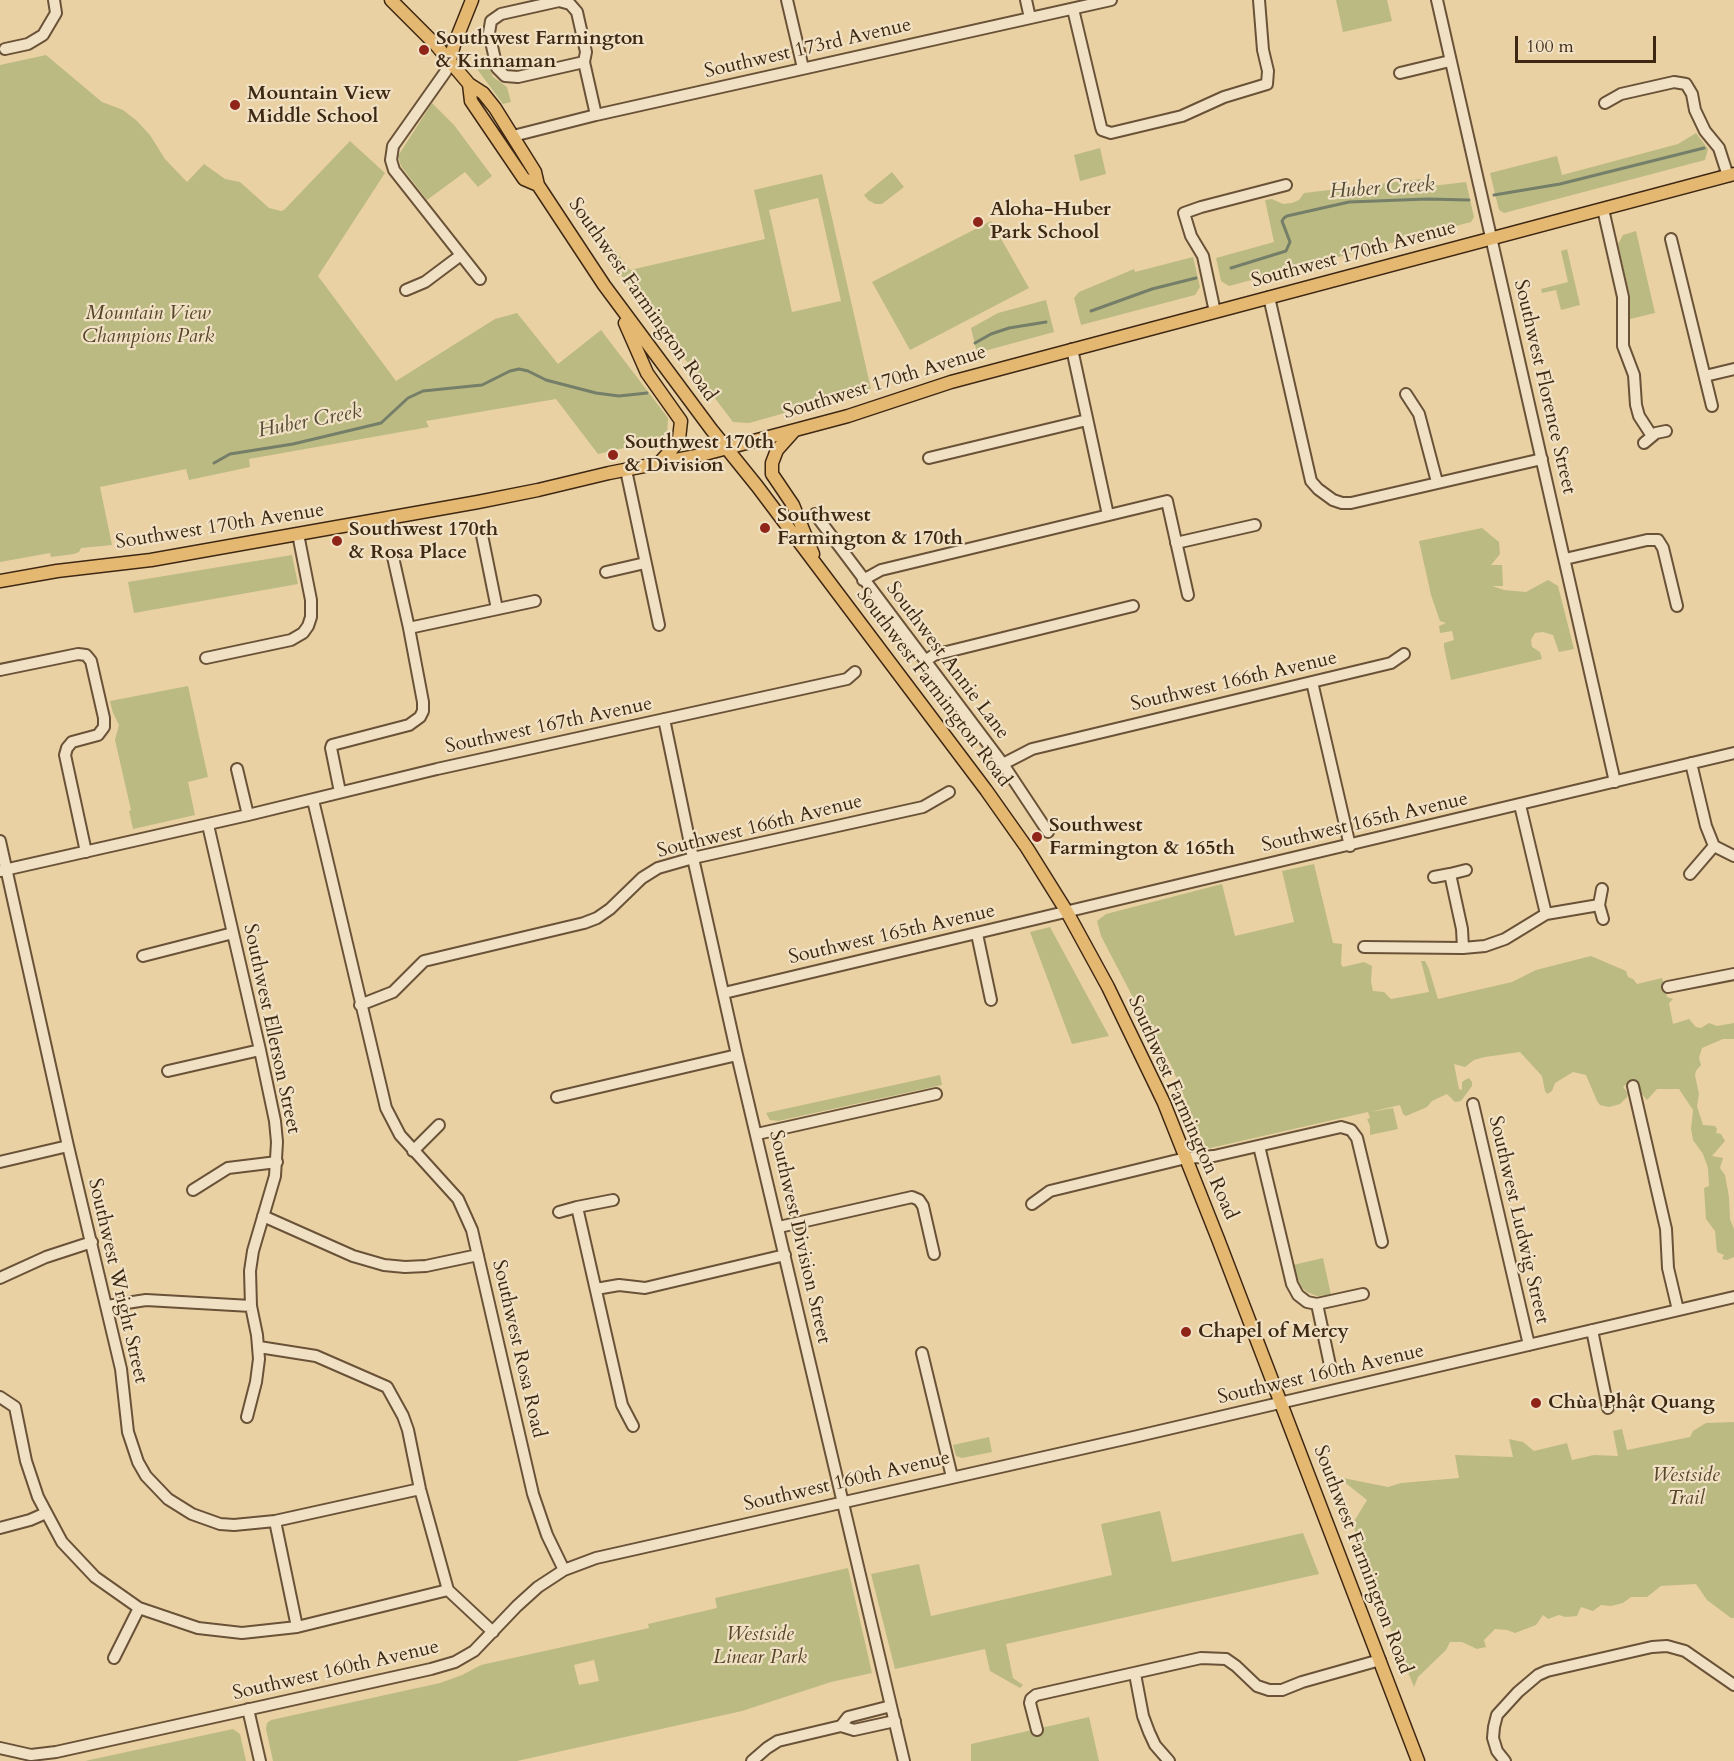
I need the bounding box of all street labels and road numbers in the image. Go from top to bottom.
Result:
street label: Southwest 173rd Avenue [702,14,914,84]
street label: Southwest Farmington Road [563,194,721,406]
street label: Southwest 170th Avenue [1249,216,1459,294]
street label: Southwest Florence Street [1508,277,1580,497]
street label: Southwest 170th Avenue [781,341,989,425]
street label: Southwest 170th Avenue [114,499,326,555]
street label: Southwest Annie Lane [880,578,1014,744]
street label: Southwest Farmington Road [850,584,1016,792]
street label: Southwest 166th Avenue [1129,647,1339,717]
street label: Southwest 167th Avenue [443,692,655,760]
street label: Southwest 165th Avenue [1260,788,1470,858]
street label: Southwest 166th Avenue [655,790,865,864]
street label: Southwest 165th Avenue [787,900,997,970]
street label: Southwest Ellerson Street [237,922,305,1136]
street label: Southwest Farmington Road [1122,992,1242,1224]
street label: Southwest Ludwig Street [1482,1114,1554,1326]
street label: Southwest Division Street [763,1128,835,1346]
street label: Southwest Wright Street [82,1176,152,1386]
street label: Southwest Rosa Road [486,1258,550,1440]
street label: Southwest 160th Avenue [1216,1340,1426,1410]
street label: Southwest Farmington Road [1307,1442,1417,1678]
street label: Southwest 160th Avenue [742,1447,952,1517]
street label: Southwest 160th Avenue [231,1636,441,1706]

